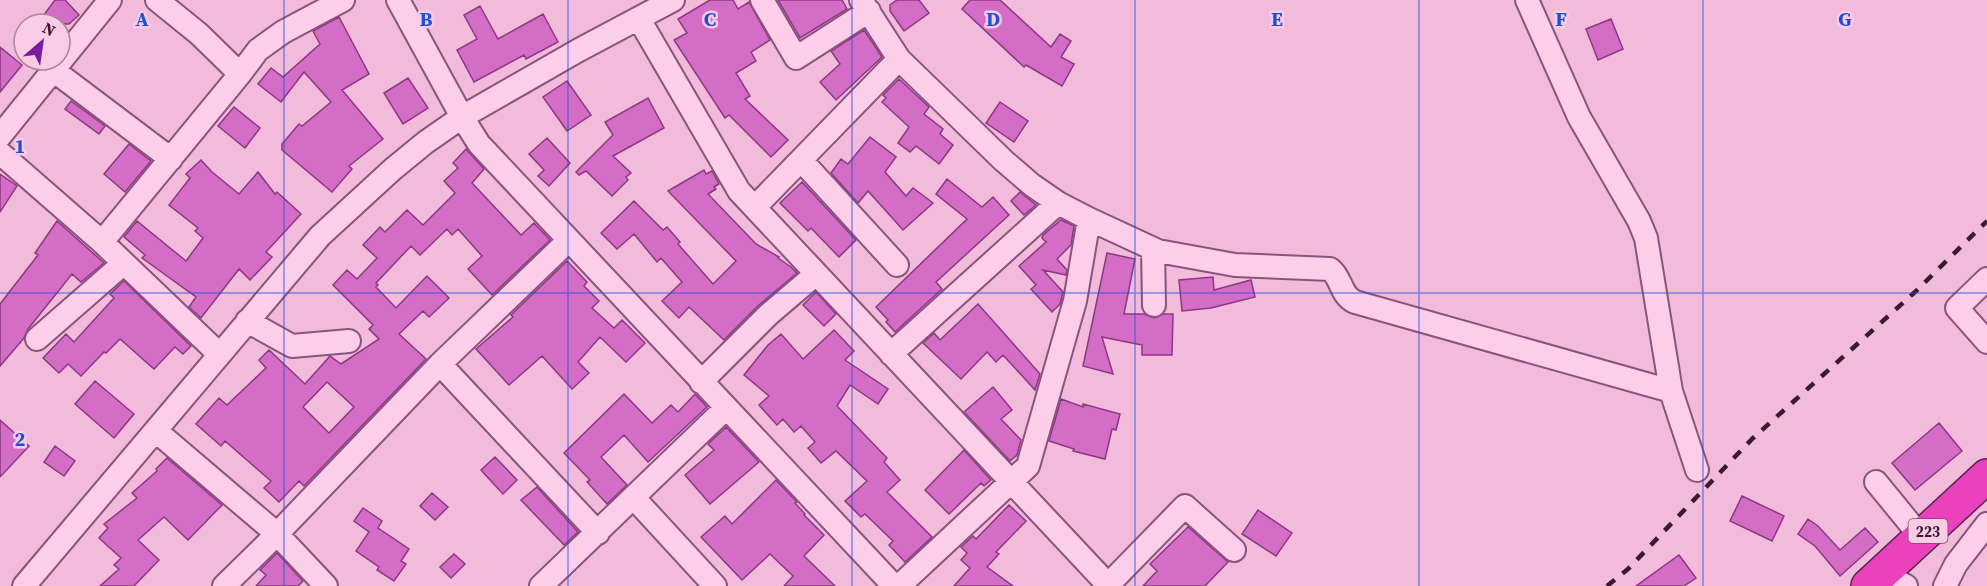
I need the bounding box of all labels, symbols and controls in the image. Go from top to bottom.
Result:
text: A [135,5,149,33]
text: B [419,5,433,33]
text: C [704,5,716,33]
text: D [986,5,1000,33]
text: E [1271,5,1283,33]
text: F [1555,5,1567,33]
text: G [1838,5,1852,33]
north arrow [12,12,72,72]
text: N [39,16,60,41]
text: 1 [15,132,25,160]
text: 2 [15,425,26,453]
road number: 223 [1908,519,1948,543]

